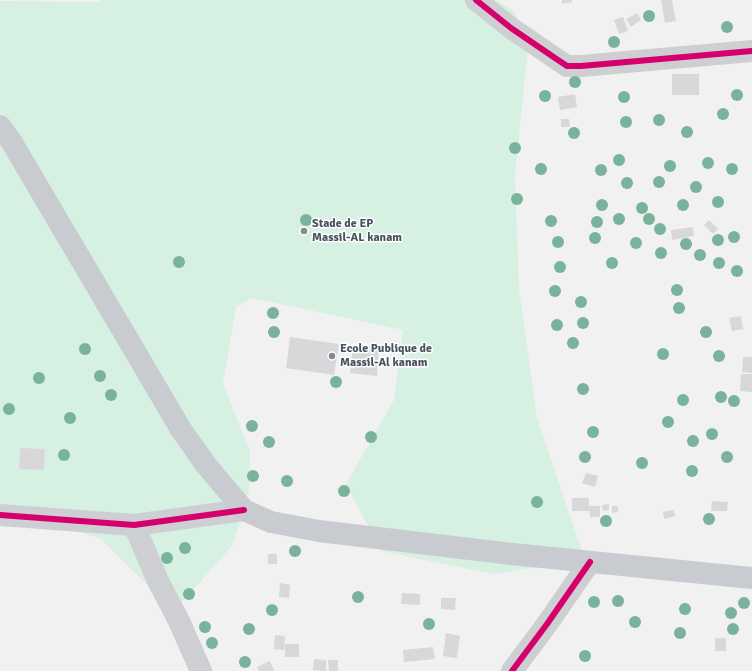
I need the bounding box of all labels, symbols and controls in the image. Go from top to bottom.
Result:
place label: Stade de EP Massil-AL kanam [312,217,402,245]
marker: Stade de EP Massil-AL kanam [299,226,309,236]
place label: Ecole Publique de Massil-Al kanam [340,342,432,370]
marker: Ecole Publique de Massil-Al kanam [327,351,337,361]

